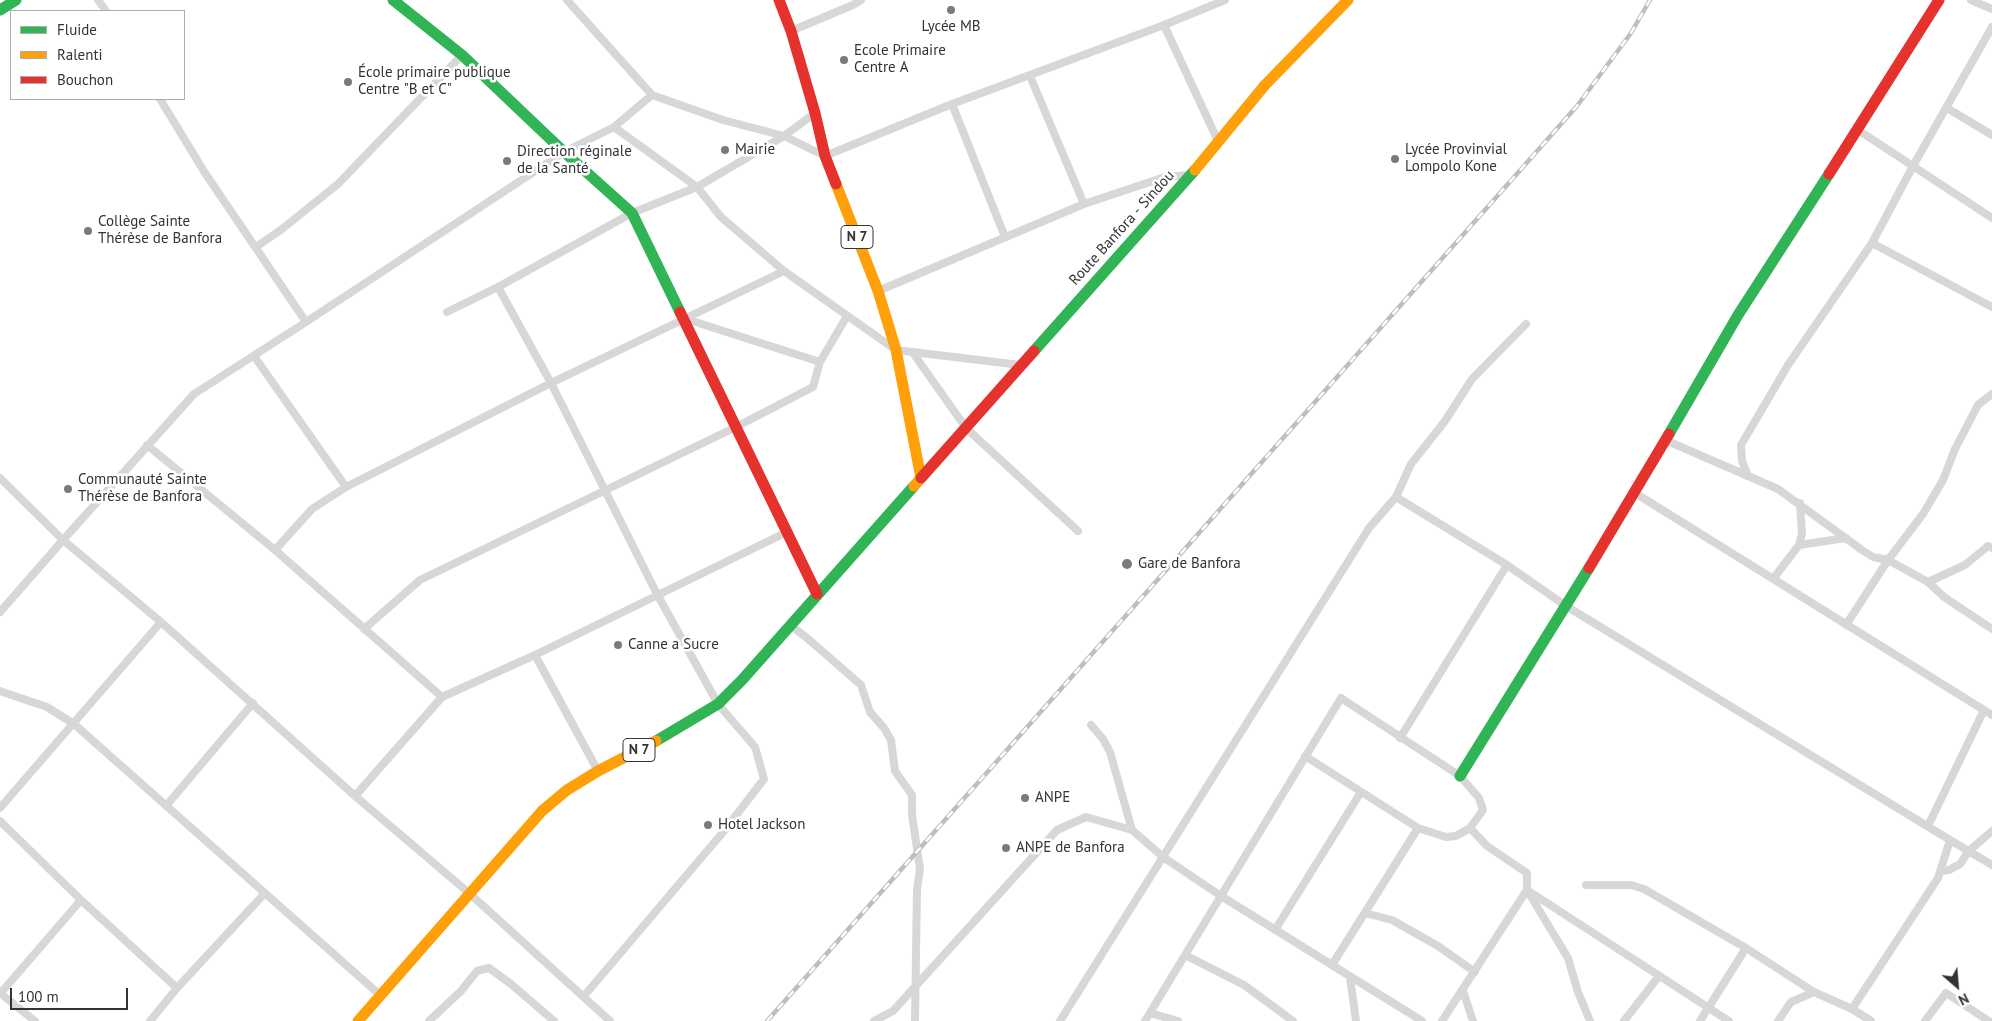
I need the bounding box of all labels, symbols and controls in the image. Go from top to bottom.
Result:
marker: Lycée MB [945,4,957,16]
legend [10,10,185,100]
place label: Lycée MB [921,18,981,36]
text: Fluide [57,20,97,39]
place label: Ecole Primaire Centre A [854,42,946,77]
text: Ralenti [57,45,103,64]
marker: Ecole Primaire Centre A [838,54,850,66]
place label: École primaire publique Centre "B et C" [358,64,511,99]
text: Bouchon [57,70,113,89]
marker: École primaire publique Centre "B et C" [342,76,354,88]
place label: Mairie [735,141,775,159]
place label: Lycée Provinvial Lompolo Kone [1405,141,1507,176]
place label: Direction réginale de la Santé [517,143,632,178]
marker: Mairie [719,144,731,156]
marker: Lycée Provinvial Lompolo Kone [1389,153,1401,165]
marker: Direction réginale de la Santé [501,155,513,167]
street label: Route Banfora - Sindou [1066,167,1178,289]
place label: Collège Sainte Thérèse de Banfora [98,213,222,248]
marker: Collège Sainte Thérèse de Banfora [82,225,94,237]
road number: N 7 [841,226,873,248]
place label: Communauté Sainte Thérèse de Banfora [78,471,207,506]
marker: Communauté Sainte Thérèse de Banfora [62,483,74,495]
place label: Gare de Banfora [1138,555,1241,573]
marker: Gare de Banfora [1120,557,1134,571]
place label: Canne a Sucre [628,636,719,654]
marker: Canne a Sucre [612,639,624,651]
road number: N 7 [623,738,655,762]
place label: ANPE [1035,789,1070,807]
marker: ANPE [1019,792,1031,804]
place label: Hotel Jackson [718,816,805,834]
marker: Hotel Jackson [702,819,714,831]
place label: ANPE de Banfora [1016,839,1125,857]
marker: ANPE de Banfora [1000,842,1012,854]
north arrow [1932,961,1982,1011]
scale bar [12,978,130,1010]
text: 100 m [18,987,59,1006]
text: N [1956,989,1972,1009]

